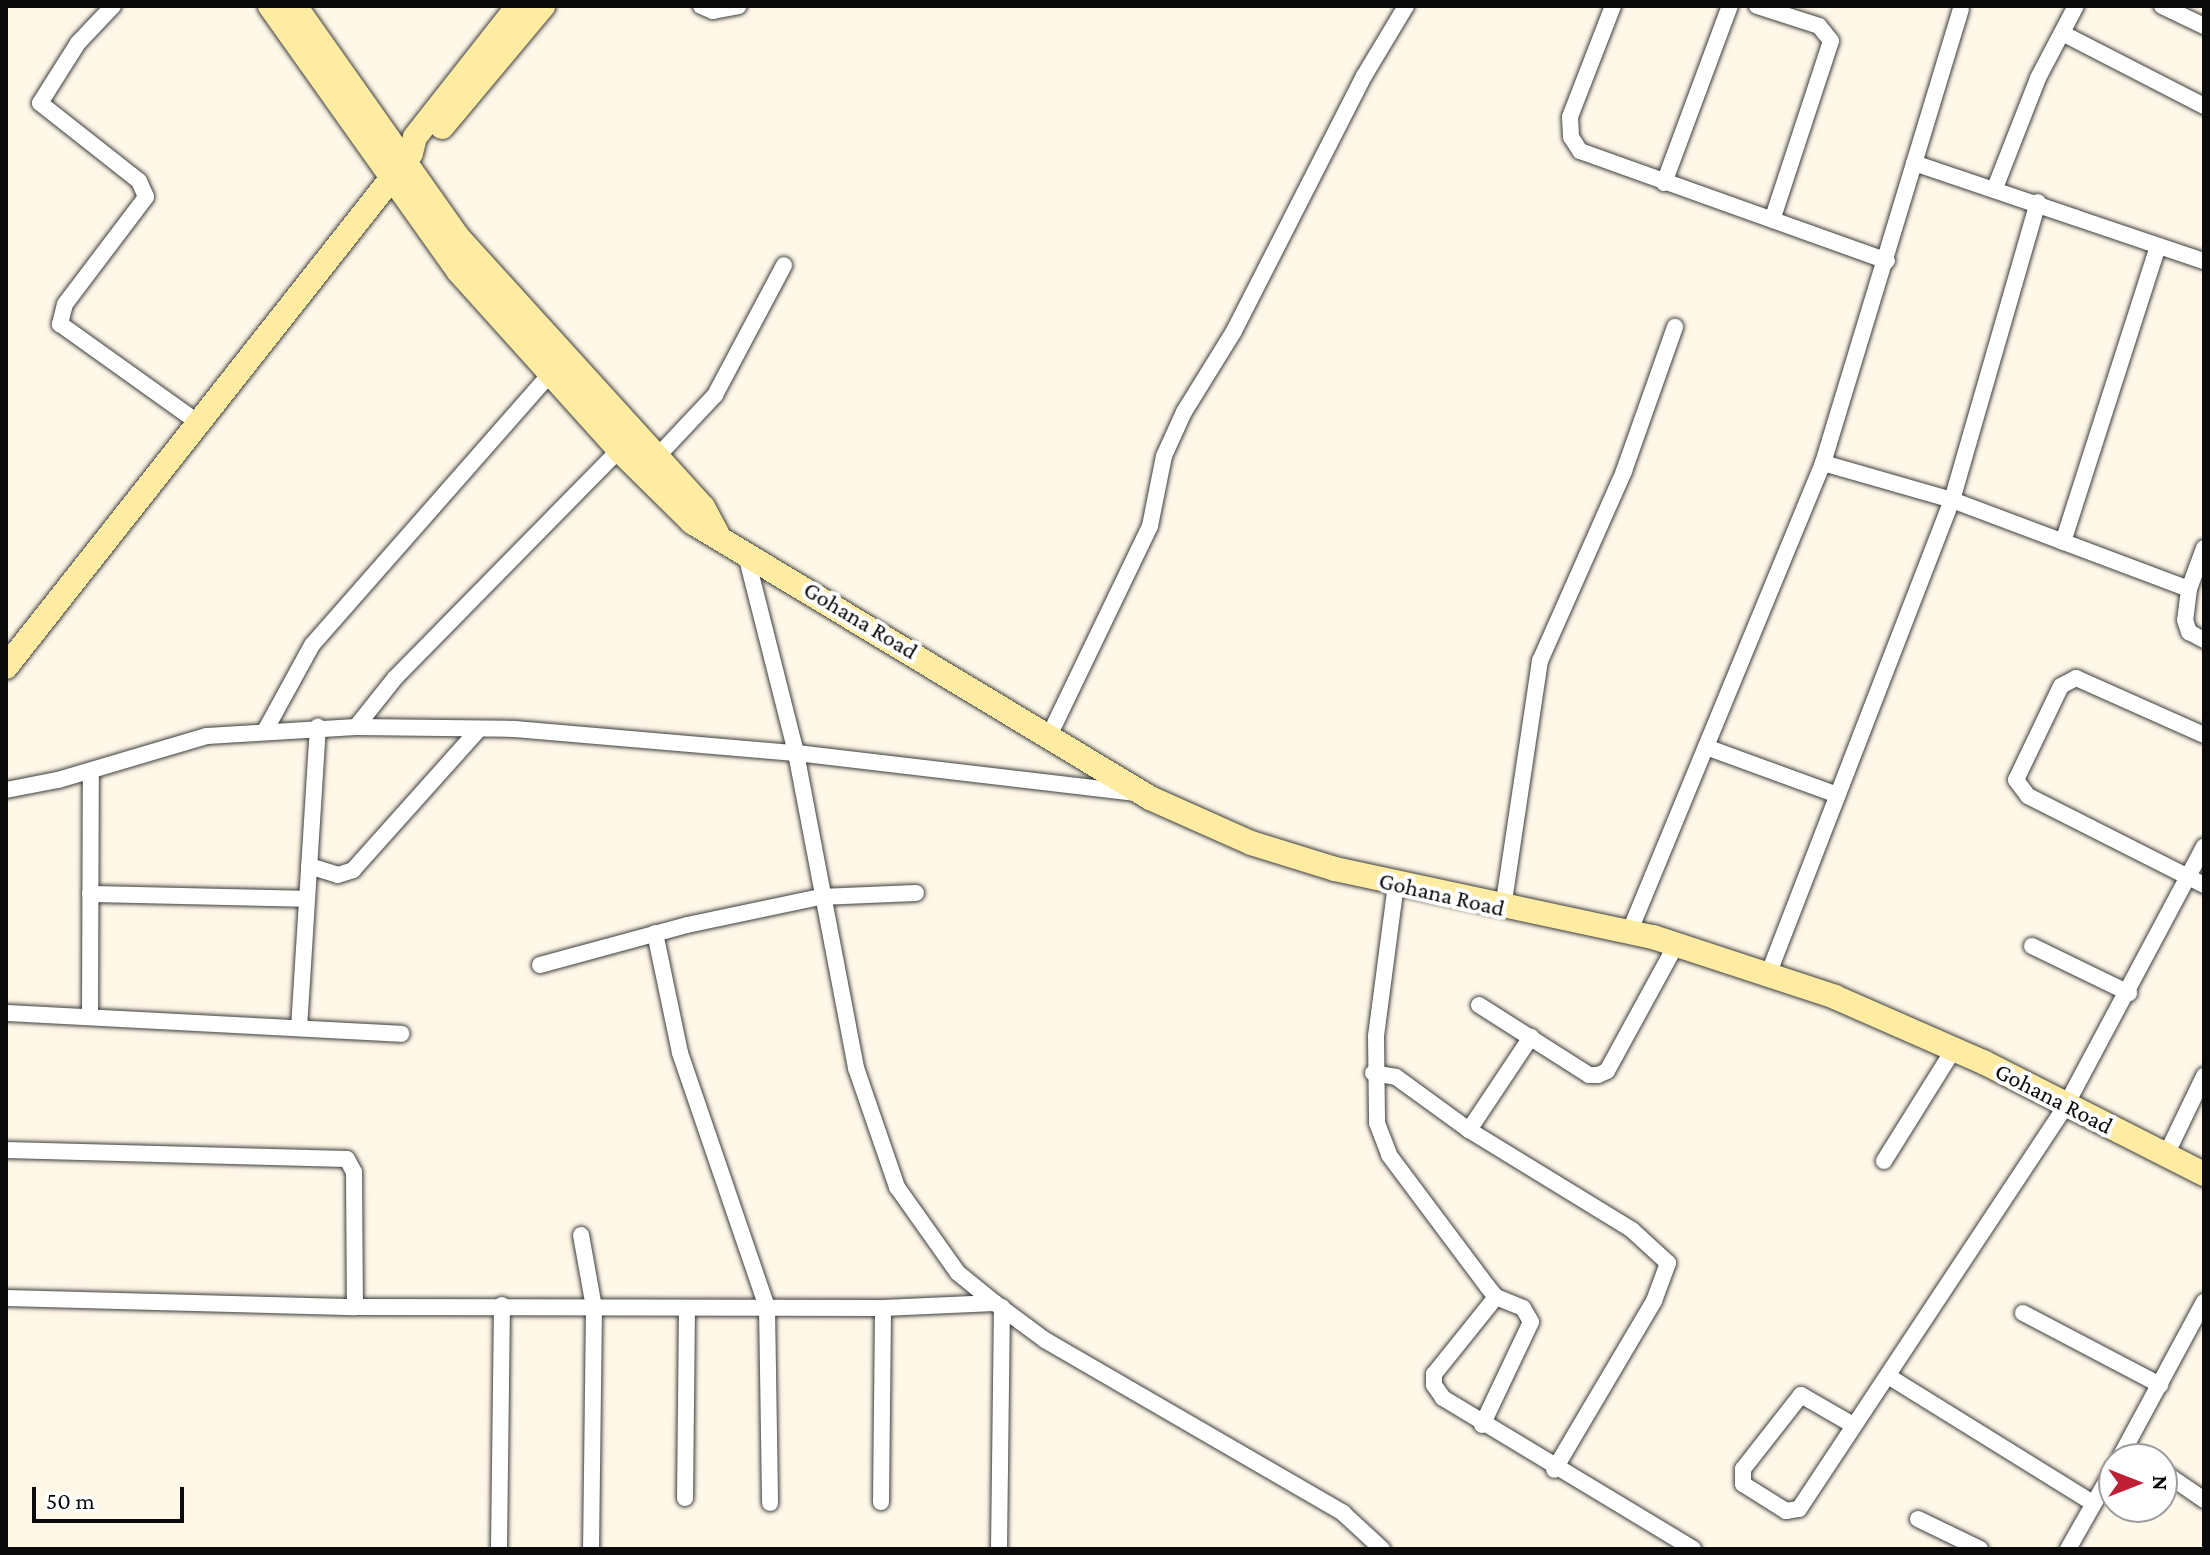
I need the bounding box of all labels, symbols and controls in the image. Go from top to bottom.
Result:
street label: Gohana Road [799,575,923,665]
street label: Gohana Road [1376,866,1508,922]
street label: Gohana Road [1990,1056,2118,1140]
north arrow [2098,1443,2178,1523]
scale bar [36,1471,188,1521]
text: N [2148,1476,2173,1491]
text: 50 m [46,1487,95,1514]

